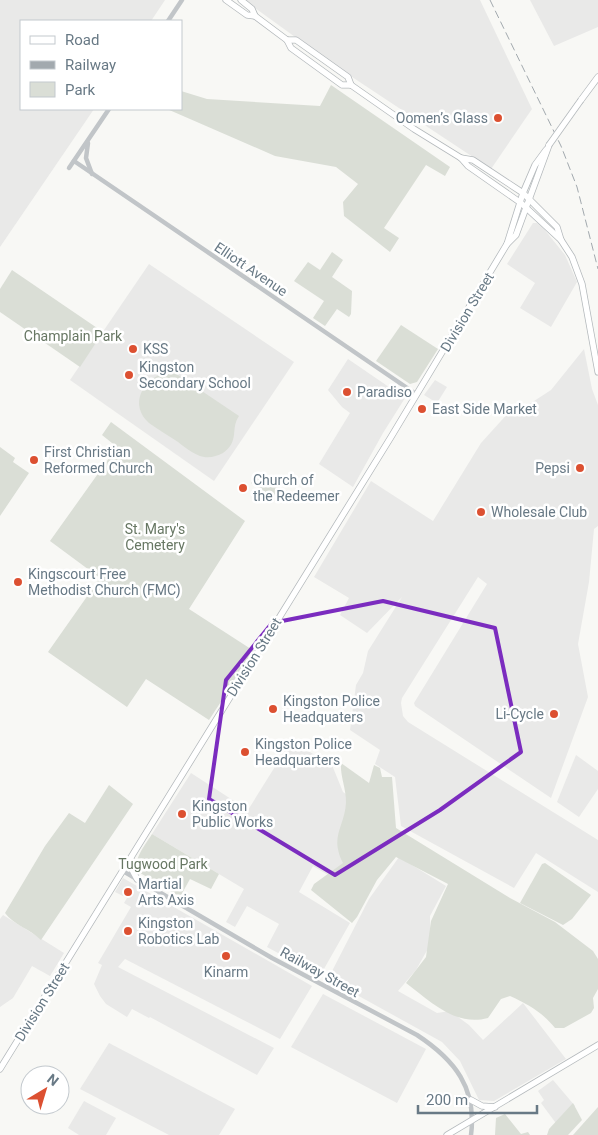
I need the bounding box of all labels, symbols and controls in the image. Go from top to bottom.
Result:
legend [20,20,182,110]
text: Road [65,31,99,49]
text: Railway [65,56,116,74]
text: Park [65,81,96,99]
place label: Oomen’s Glass [396,110,488,126]
marker: Oomen’s Glass [492,112,504,124]
street label: Elliott Avenue [211,239,291,299]
street label: Division Street [437,269,497,354]
park label: Champlain Park [24,328,123,344]
place label: KSS [143,341,168,357]
marker: KSS [127,343,139,355]
place label: Kingston Secondary School [139,359,251,391]
marker: Kingston Secondary School [123,369,135,381]
place label: Paradiso [357,384,412,400]
marker: Paradiso [341,386,353,398]
place label: East Side Market [432,401,537,417]
marker: East Side Market [416,403,428,415]
place label: First Christian Reformed Church [44,444,153,476]
marker: First Christian Reformed Church [28,454,40,466]
place label: Pepsi [535,460,570,476]
marker: Pepsi [574,462,586,474]
place label: Church of the Redeemer [253,472,340,504]
marker: Church of the Redeemer [237,482,249,494]
place label: Wholesale Club [491,504,587,520]
marker: Wholesale Club [475,506,487,518]
park label: St. Mary's Cemetery [125,521,185,553]
place label: Kingscourt Free Methodist Church (FMC) [28,566,181,599]
marker: Kingscourt Free Methodist Church (FMC) [12,576,24,588]
street label: Division Street [223,614,285,699]
place label: Kingston Police Headquaters [283,693,380,725]
marker: Kingston Police Headquaters [267,703,279,715]
place label: Li-Cycle [495,706,544,722]
marker: Li-Cycle [548,708,560,720]
place label: Kingston Police Headquarters [255,736,352,768]
marker: Kingston Police Headquarters [239,746,251,758]
place label: Kingston Public Works [192,798,273,830]
marker: Kingston Public Works [176,808,188,820]
park label: Tugwood Park [118,856,209,872]
place label: Martial Arts Axis [138,876,194,908]
marker: Martial Arts Axis [122,886,134,898]
place label: Kingston Robotics Lab [138,915,220,947]
marker: Kingston Robotics Lab [122,925,134,937]
street label: Railway Street [278,944,363,1001]
marker: Kinarm [220,950,232,962]
street label: Division Street [11,959,73,1044]
place label: Kinarm [204,964,248,980]
north arrow [20,1065,70,1115]
text: N [44,1070,62,1089]
scale bar [418,1082,537,1114]
text: 200 m [426,1091,468,1109]

